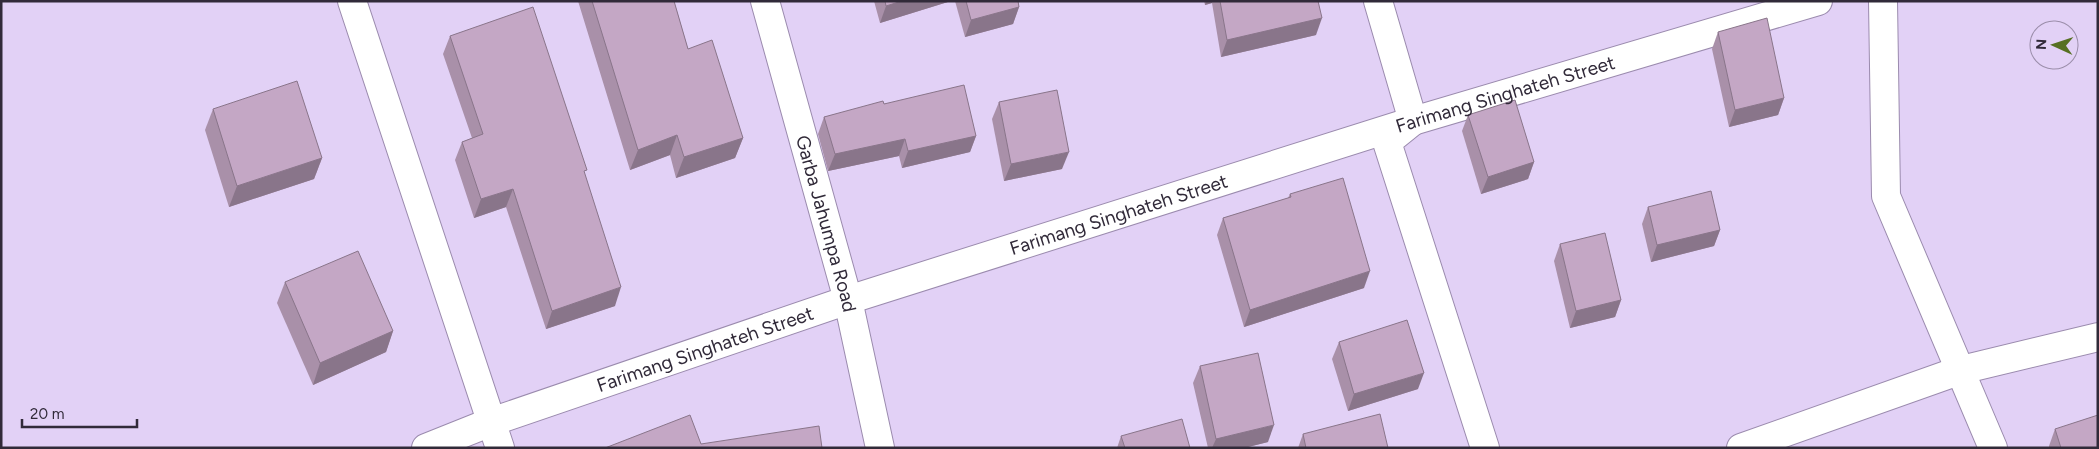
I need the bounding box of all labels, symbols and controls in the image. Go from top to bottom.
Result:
north arrow [2029,20,2079,70]
text: N [2033,38,2050,50]
street label: Farimang Singhateh Street [1393,50,1617,137]
street label: Garba Jahumpa Road [791,133,862,314]
street label: Farimang Singhateh Street [1007,169,1230,260]
street label: Farimang Singhateh Street [594,301,816,397]
scale bar [22,396,138,428]
text: 20 m [30,405,64,423]

